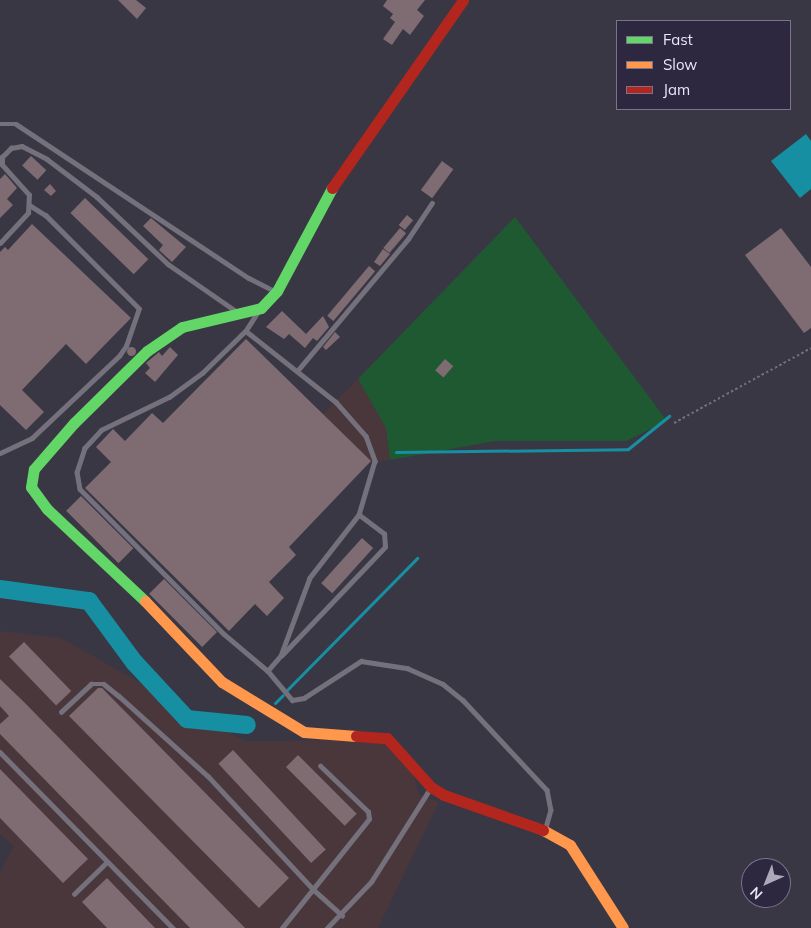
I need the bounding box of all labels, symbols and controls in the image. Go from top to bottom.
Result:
legend [616,20,791,110]
text: Fast [663,30,693,49]
text: Slow [663,55,697,74]
text: Jam [663,80,690,99]
north arrow [741,858,791,908]
text: N [746,883,766,903]

